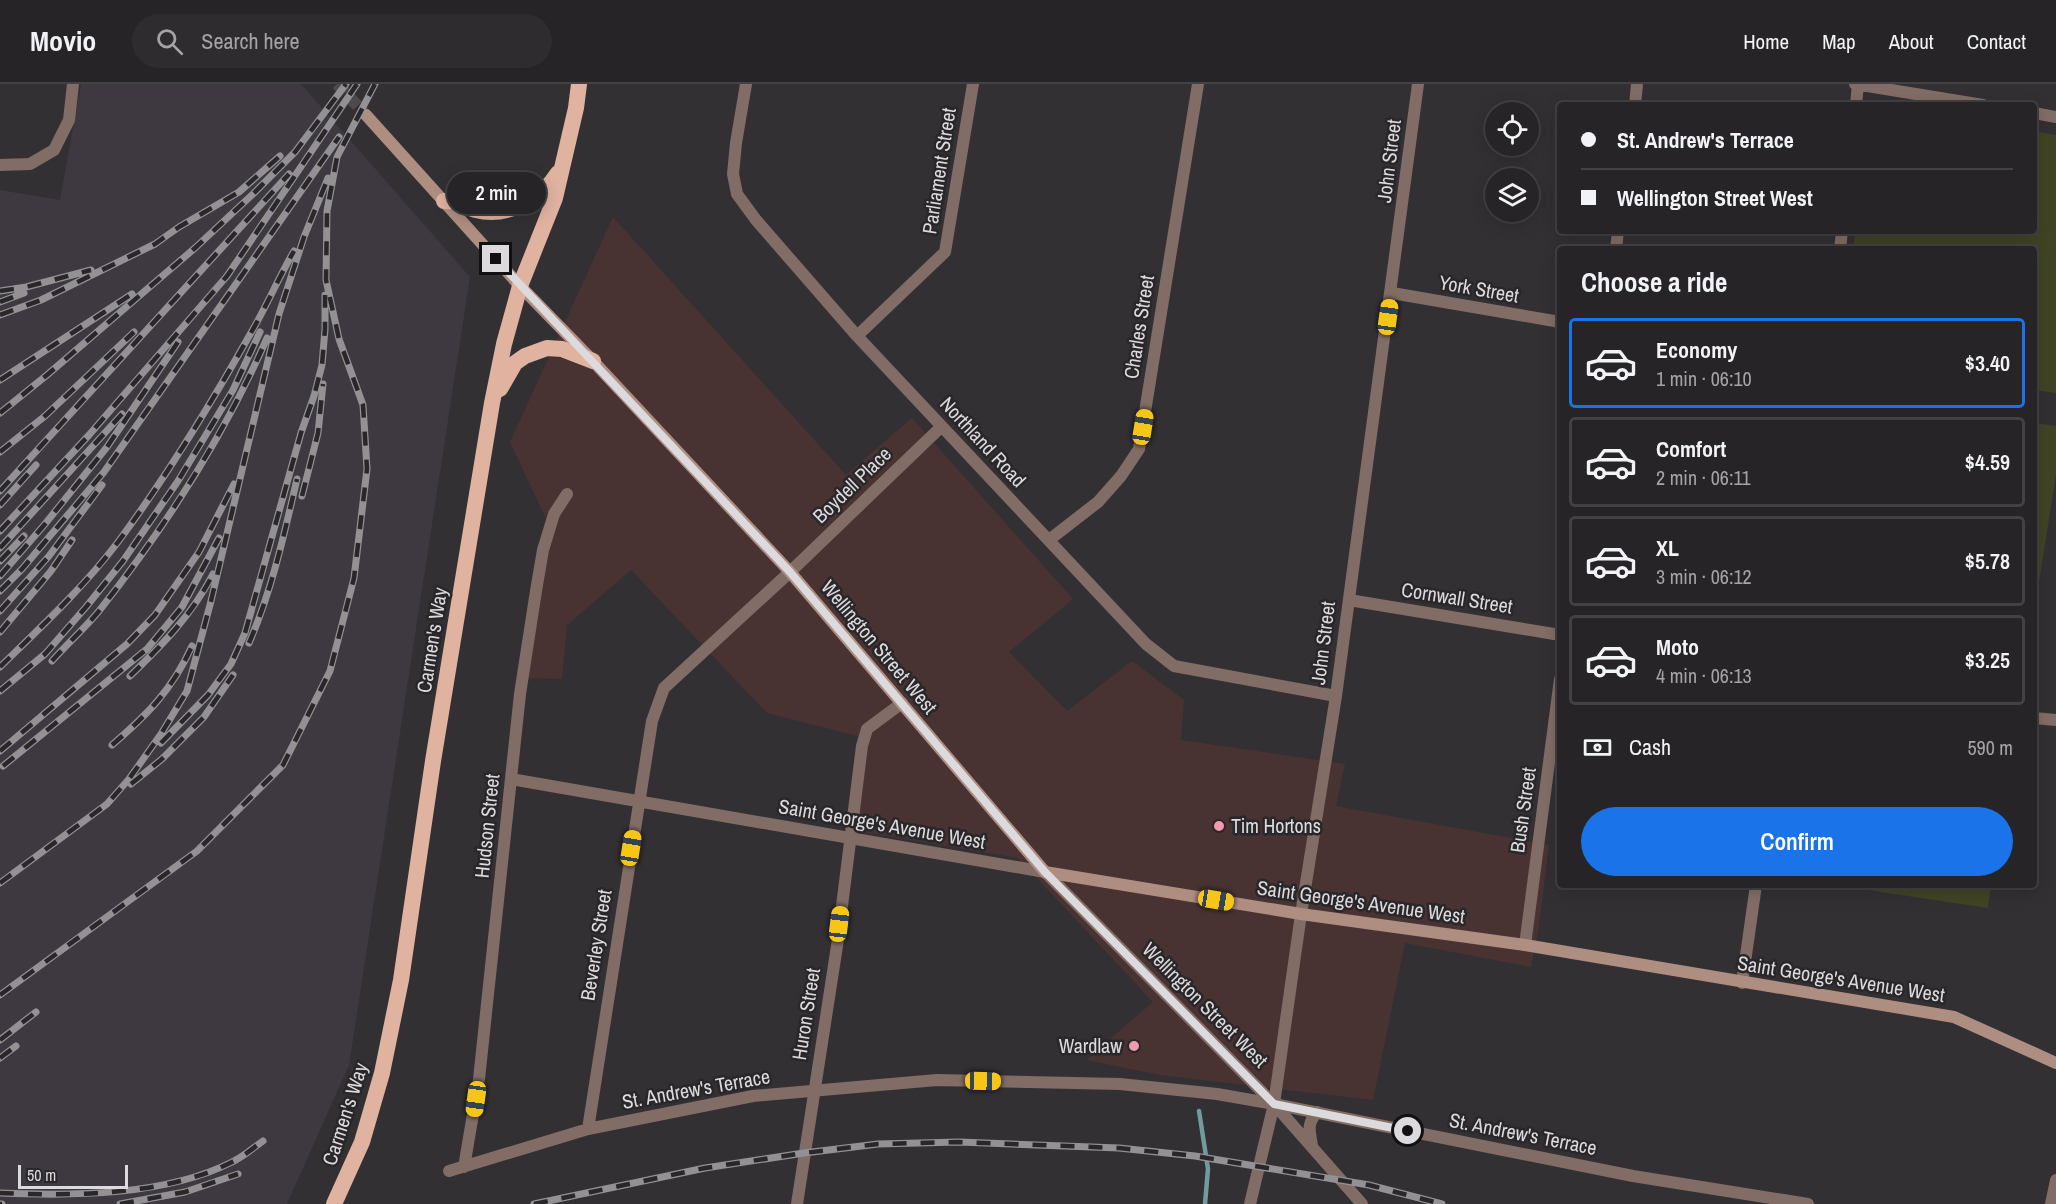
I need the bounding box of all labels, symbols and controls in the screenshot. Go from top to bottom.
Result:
search box [132,14,552,68]
text: Movio [30,22,96,60]
icon: search [153,25,186,58]
text: Search here [201,26,300,56]
text: Home [1743,27,1789,56]
text: Map [1822,27,1856,56]
text: About [1889,27,1934,56]
text: Contact [1967,27,2026,56]
map controls [1485,102,1539,222]
button: locate [1485,102,1539,156]
street label: Parliament Street [915,105,962,236]
street label: John Street [1370,117,1407,204]
text: St. Andrew's Terrace [1617,125,1794,155]
button: layers [1485,168,1539,222]
callout: 2 min [446,172,546,214]
text: 2 min [475,179,518,206]
text: Wellington Street West [1617,183,1813,213]
route end [482,245,509,272]
text: Choose a ride [1581,264,1727,300]
street label: York Street [1437,268,1522,309]
street label: Charles Street [1117,273,1160,381]
car [1377,298,1399,336]
text: Economy [1656,335,1737,365]
icon: car [1584,336,1638,390]
text: $3.40 [1965,348,2010,378]
text: 1 min · 06:10 [1656,365,1752,392]
street label: Northland Road [934,390,1032,493]
car [1131,408,1155,446]
text: Comfort [1656,434,1726,464]
icon: car [1584,435,1638,489]
street label: Boydell Place [807,440,897,529]
text: $4.59 [1965,447,2010,477]
text: 2 min · 06:11 [1656,464,1751,491]
text: XL [1656,533,1679,563]
icon: car [1584,534,1638,588]
text: $5.78 [1965,546,2010,576]
text: 3 min · 06:12 [1656,563,1752,590]
street label: Wellington Street West [815,574,944,720]
street label: Cornwall Street [1400,575,1515,620]
street label: Carmen's Way [410,584,453,695]
street label: John Street [1304,599,1341,686]
text: Moto [1656,632,1699,662]
icon: car [1584,633,1638,687]
text: $3.25 [1965,645,2010,675]
text: 4 min · 06:13 [1656,662,1752,689]
icon: cash [1581,731,1614,764]
text: Cash [1629,732,1671,762]
text: 590 m [1967,734,2013,761]
street label: Bush Street [1503,765,1542,854]
street label: Hudson Street [468,772,505,879]
street label: Saint George's Avenue West [777,792,988,855]
button: Confirm [1581,807,2013,876]
place label: Tim Hortons [1231,812,1321,839]
marker: Tim Hortons [1212,819,1226,833]
car [619,829,643,867]
street label: Saint George's Avenue West [1255,874,1467,930]
street label: Beverley Street [573,887,618,1002]
car [1197,888,1235,912]
car [828,905,850,943]
street label: Wellington Street West [1137,936,1274,1074]
street label: Saint George's Avenue West [1735,949,1947,1008]
street label: Huron Street [785,965,826,1062]
place label: Wardlaw [1059,1032,1122,1059]
marker: Wardlaw [1127,1039,1141,1053]
street label: Carmen's Way [315,1058,374,1169]
street label: St. Andrew's Terrace [620,1062,772,1115]
car [965,1072,1001,1090]
car [465,1080,487,1118]
street label: St. Andrew's Terrace [1447,1106,1599,1161]
route start [1394,1117,1421,1144]
scale bar [18,1162,128,1190]
text: 50 m [27,1164,56,1186]

